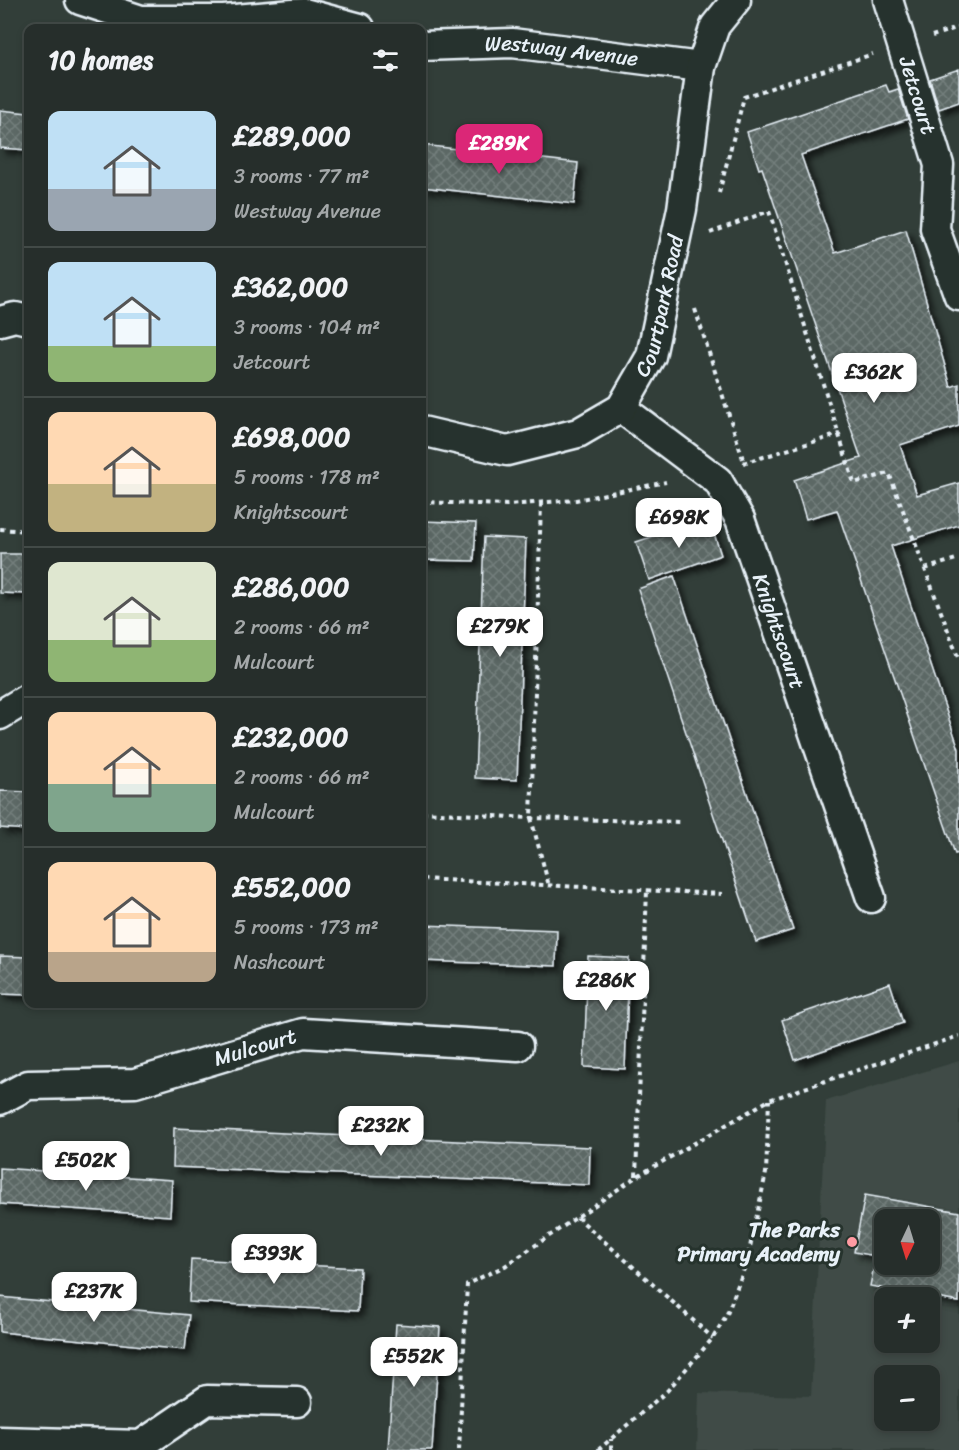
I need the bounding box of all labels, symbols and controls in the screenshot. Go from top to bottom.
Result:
street label: Westway Avenue [484,24,641,78]
text: 10 homes [48,37,153,83]
icon: filters [369,44,402,77]
street label: Jetcourt [887,51,948,139]
text: £289,000 [234,113,351,159]
pin: £289K [457,124,541,175]
text: £289K [470,126,528,161]
icon: home [96,135,168,207]
text: 3 rooms · 77 m² [234,159,369,194]
text: Westway Avenue [234,194,381,229]
street label: Courtpark Road [624,230,695,384]
text: £362,000 [234,264,348,310]
icon: home [96,286,168,358]
text: 3 rooms · 104 m² [234,310,380,345]
text: Jetcourt [234,345,310,380]
pin: £362K [832,353,916,404]
text: £362K [846,355,902,390]
text: £698,000 [234,414,350,460]
icon: home [96,436,168,508]
text: 5 rooms · 178 m² [234,460,380,495]
text: Knightscourt [234,495,349,530]
pin: £698K [637,498,721,549]
text: £698K [650,500,708,535]
text: £286,000 [234,564,350,610]
street label: Knightscourt [741,568,816,694]
icon: home [96,586,168,658]
pin: £279K [458,607,542,658]
text: £279K [471,609,529,644]
text: 2 rooms · 66 m² [234,610,370,645]
text: Mulcourt [234,645,315,680]
text: £232,000 [234,714,348,760]
icon: home [96,736,168,808]
text: 2 rooms · 66 m² [234,760,370,795]
text: Mulcourt [234,795,315,830]
text: £552,000 [234,864,351,910]
icon: home [96,886,168,958]
text: 5 rooms · 173 m² [234,910,379,945]
text: Nashcourt [234,945,325,980]
pin: £286K [564,961,648,1012]
text: £286K [577,963,635,998]
street label: Mulcourt [209,1017,301,1078]
pin: £232K [339,1106,423,1157]
text: £232K [353,1108,409,1143]
pin: £502K [44,1141,128,1192]
text: £502K [56,1143,116,1178]
north arrow [874,1209,940,1275]
map controls [874,1209,940,1431]
place label: The Parks Primary Academy [678,1211,841,1273]
pin: £393K [232,1234,316,1285]
marker: The Parks Primary Academy [845,1235,859,1249]
text: £393K [246,1236,303,1271]
pin: £237K [52,1272,136,1323]
text: £237K [66,1274,122,1309]
button: + [874,1287,940,1353]
pin: £552K [372,1337,456,1388]
text: £552K [385,1339,443,1374]
button: − [874,1365,940,1431]

